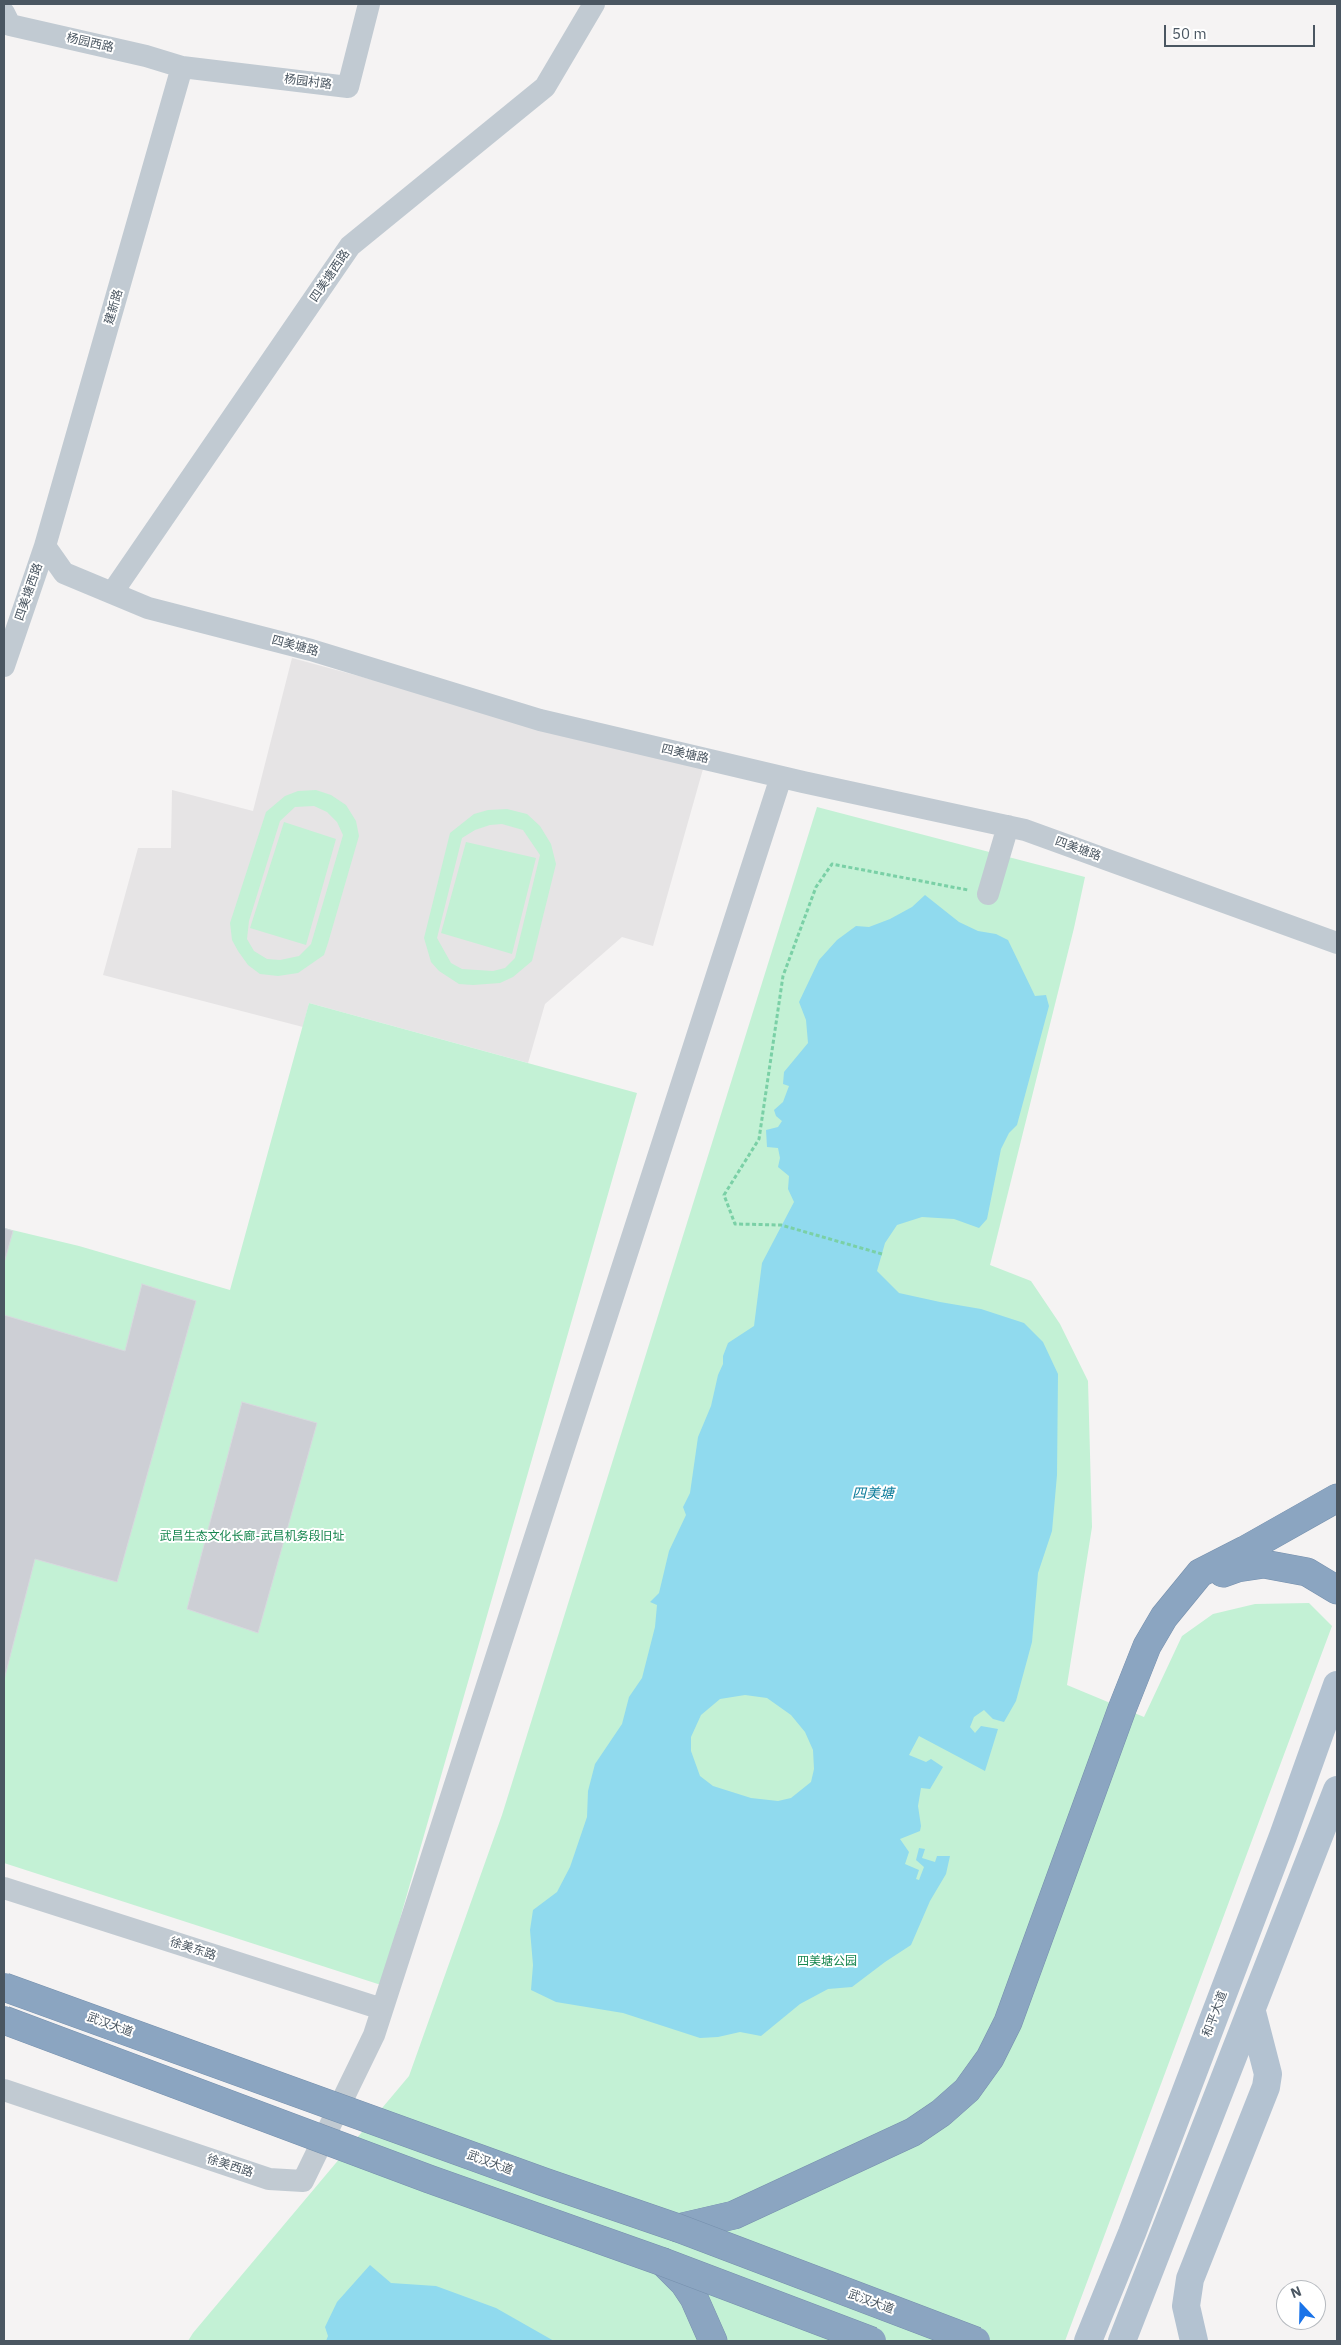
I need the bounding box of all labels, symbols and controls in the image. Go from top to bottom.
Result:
scale bar [1166,15,1317,47]
text: 50 m [1172,24,1207,43]
street label: 杨园西路 [65,31,115,55]
street label: 杨园村路 [283,72,333,92]
street label: 四美塘西路 [307,247,353,305]
street label: 建新路 [102,288,126,326]
street label: 四美塘西路 [12,561,46,623]
street label: 四美塘路 [270,633,320,659]
street label: 四美塘路 [660,742,710,766]
street label: 四美塘路 [1053,834,1103,864]
water label: 四美塘 [852,1486,894,1502]
park label: 武昌生态文化长廊-武昌机务段旧址 [160,1530,344,1544]
street label: 徐美东路 [168,1935,218,1963]
park label: 四美塘公园 [797,1955,857,1969]
street label: 和平大道 [1200,1989,1230,2039]
street label: 武汉大道 [85,2010,135,2040]
street label: 武汉大道 [465,2148,515,2178]
street label: 徐美西路 [205,2152,255,2180]
north arrow [1276,2280,1326,2330]
text: N [1288,2282,1304,2302]
street label: 武汉大道 [846,2287,896,2317]

